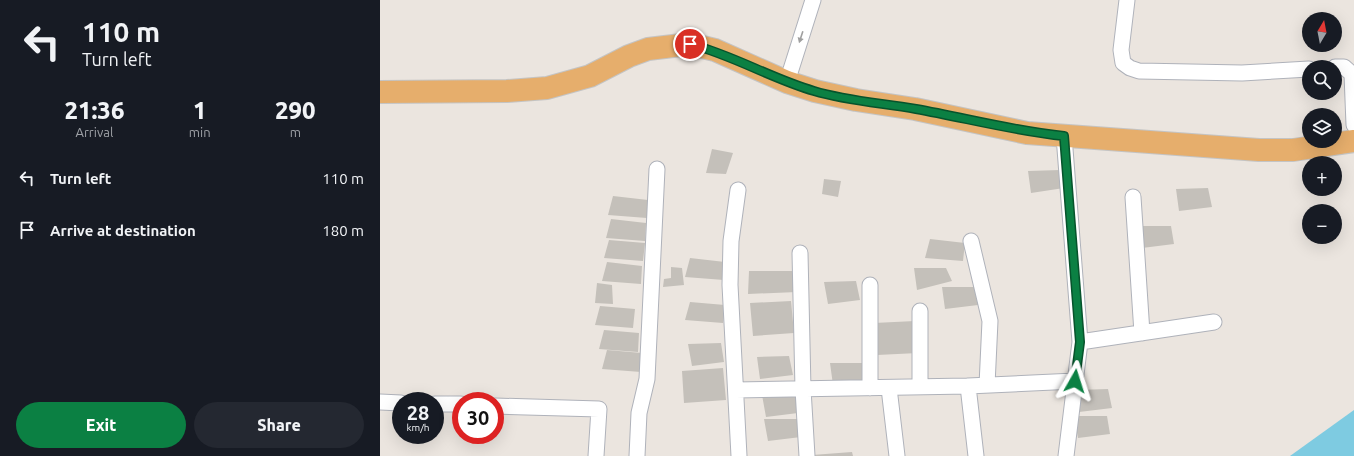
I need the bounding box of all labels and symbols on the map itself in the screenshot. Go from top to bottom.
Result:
north arrow [1302,12,1342,52]
pin [673,27,707,61]
one-way arrow [798,31,804,43]
position arrow [1054,360,1096,402]
speed limit sign: 30 [452,392,504,444]

